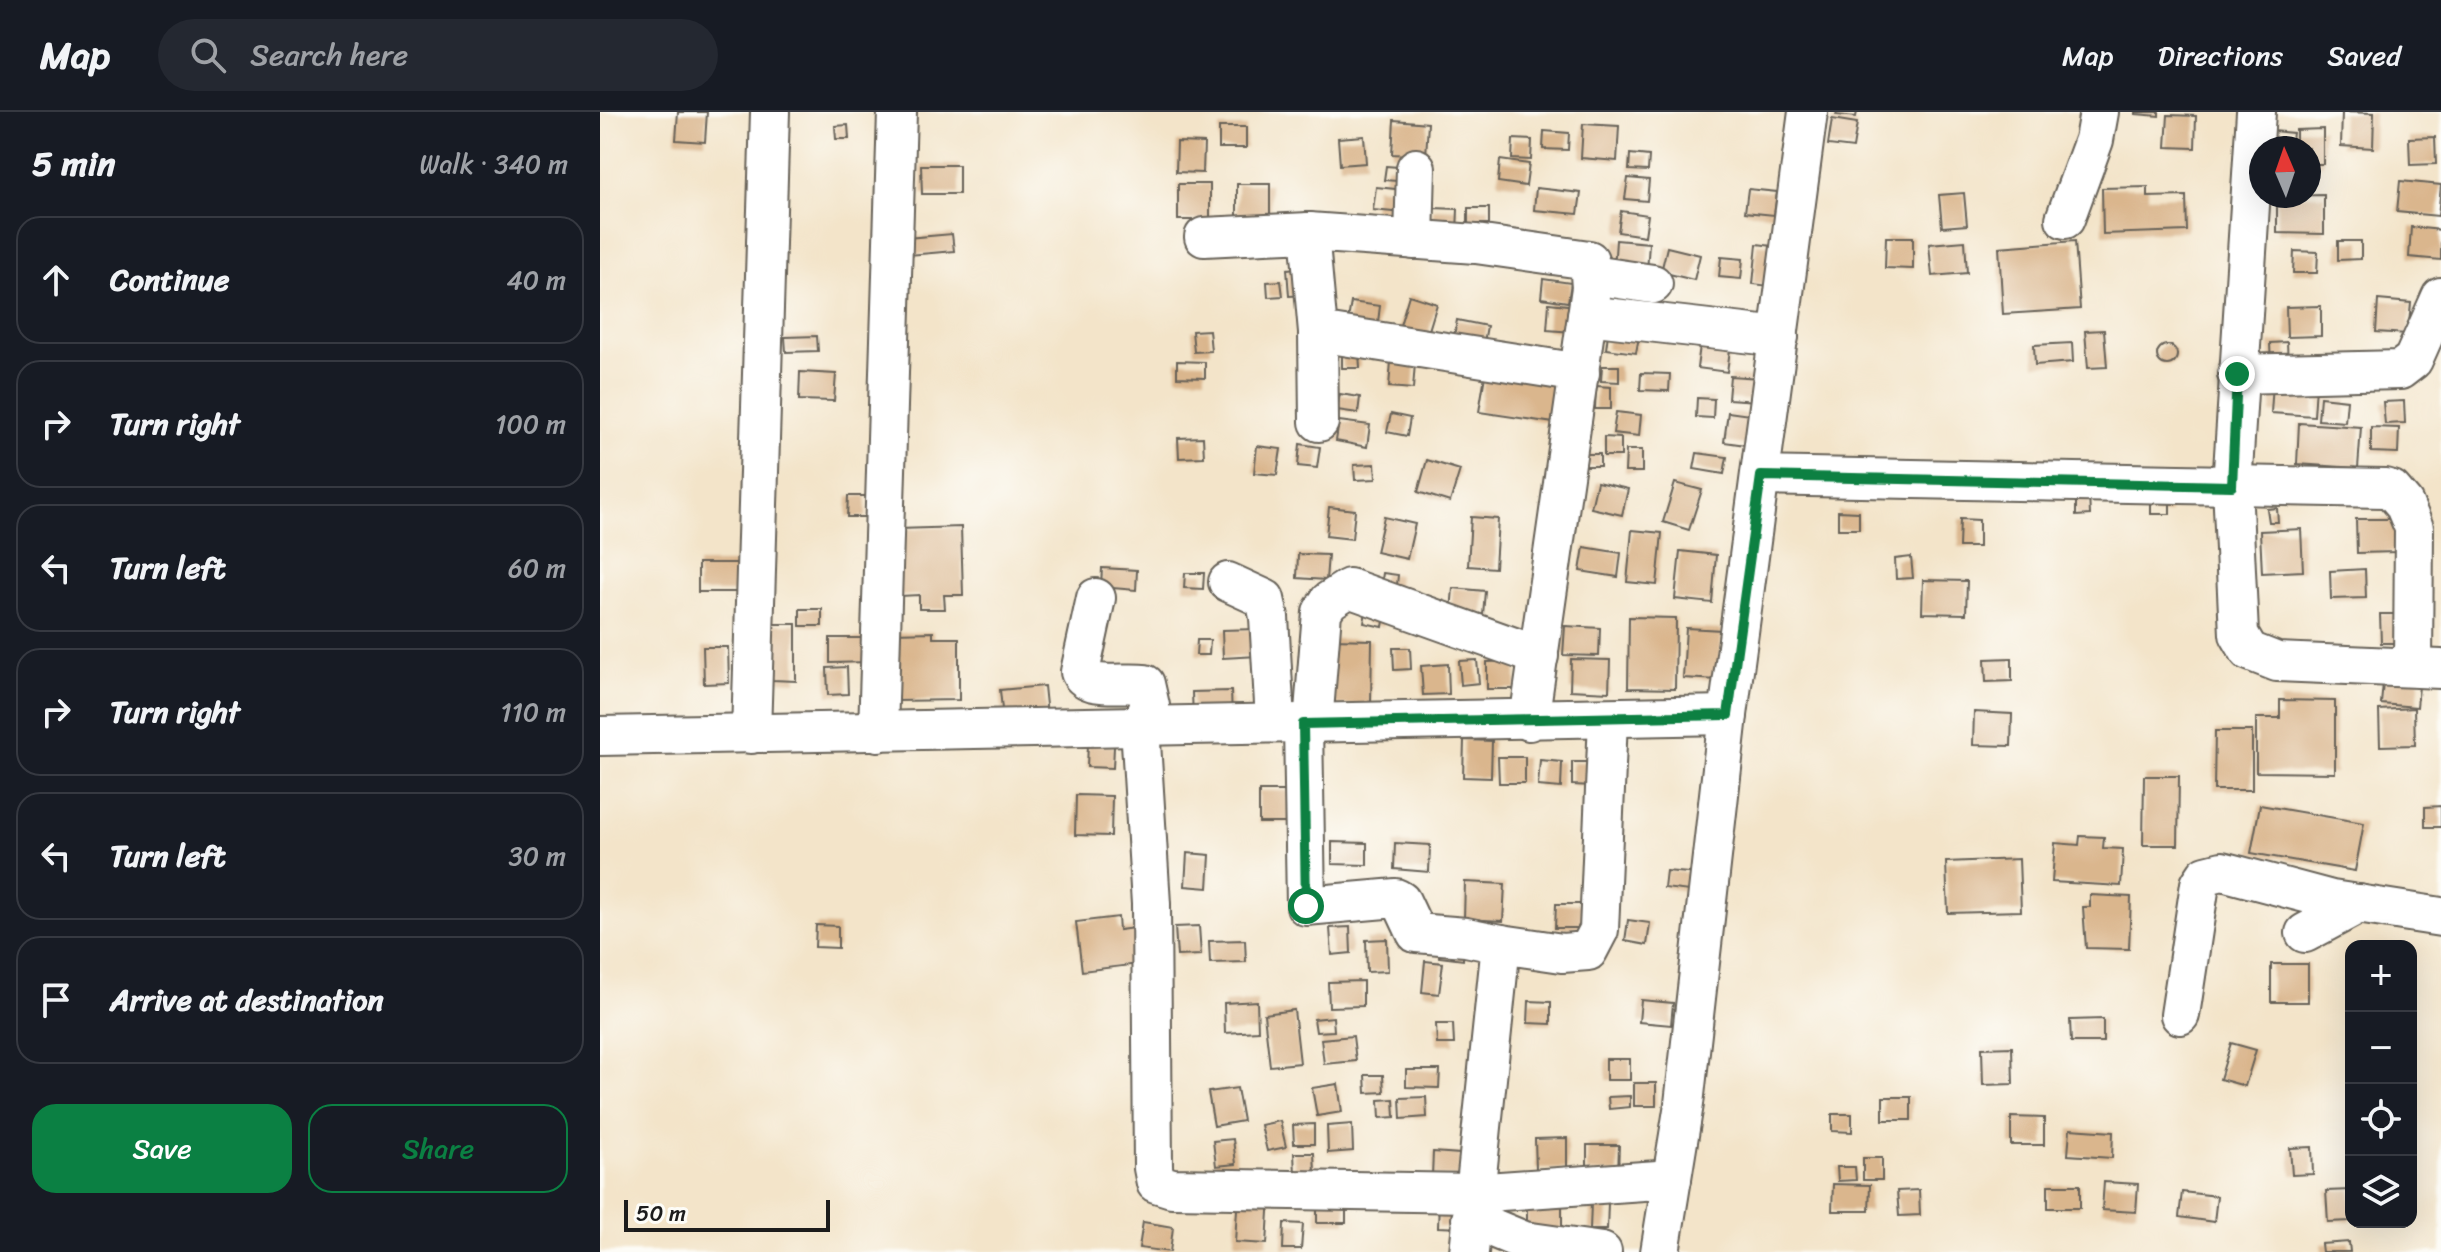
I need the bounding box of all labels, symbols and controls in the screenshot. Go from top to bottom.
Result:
search box [158,19,718,91]
text: Map [40,22,110,89]
text: Search here [250,28,408,82]
text: Map [2062,31,2114,80]
text: Directions [2158,31,2283,80]
text: Saved [2327,31,2401,80]
icon: search [186,33,230,77]
text: 5 min [32,134,115,194]
north arrow [2249,136,2321,208]
text: Walk · 340 m [420,141,568,187]
text: Continue [110,253,229,307]
text: 40 m [507,257,566,303]
icon: ahead [34,258,78,302]
route end [2219,356,2255,392]
text: Turn right [110,397,240,451]
text: 100 m [495,401,566,447]
icon: right [34,402,78,446]
text: Turn left [110,541,226,595]
text: 60 m [508,545,566,591]
icon: left [34,546,78,590]
text: Turn right [110,685,240,739]
text: 110 m [501,689,566,735]
icon: right [34,690,78,734]
text: Turn left [110,829,226,883]
text: 30 m [509,833,566,879]
icon: left [34,834,78,878]
route start [1288,888,1324,924]
map controls [2345,940,2417,1228]
button: + [2345,940,2417,1012]
text: Arrive at destination [110,973,384,1027]
icon: arrive [34,978,78,1022]
button: − [2345,1012,2417,1084]
button: locate [2345,1084,2417,1156]
button: Save [32,1104,292,1193]
button: Share [308,1104,568,1193]
button: layers [2345,1156,2417,1228]
text: 50 m [636,1194,686,1233]
scale bar [624,1196,830,1232]

